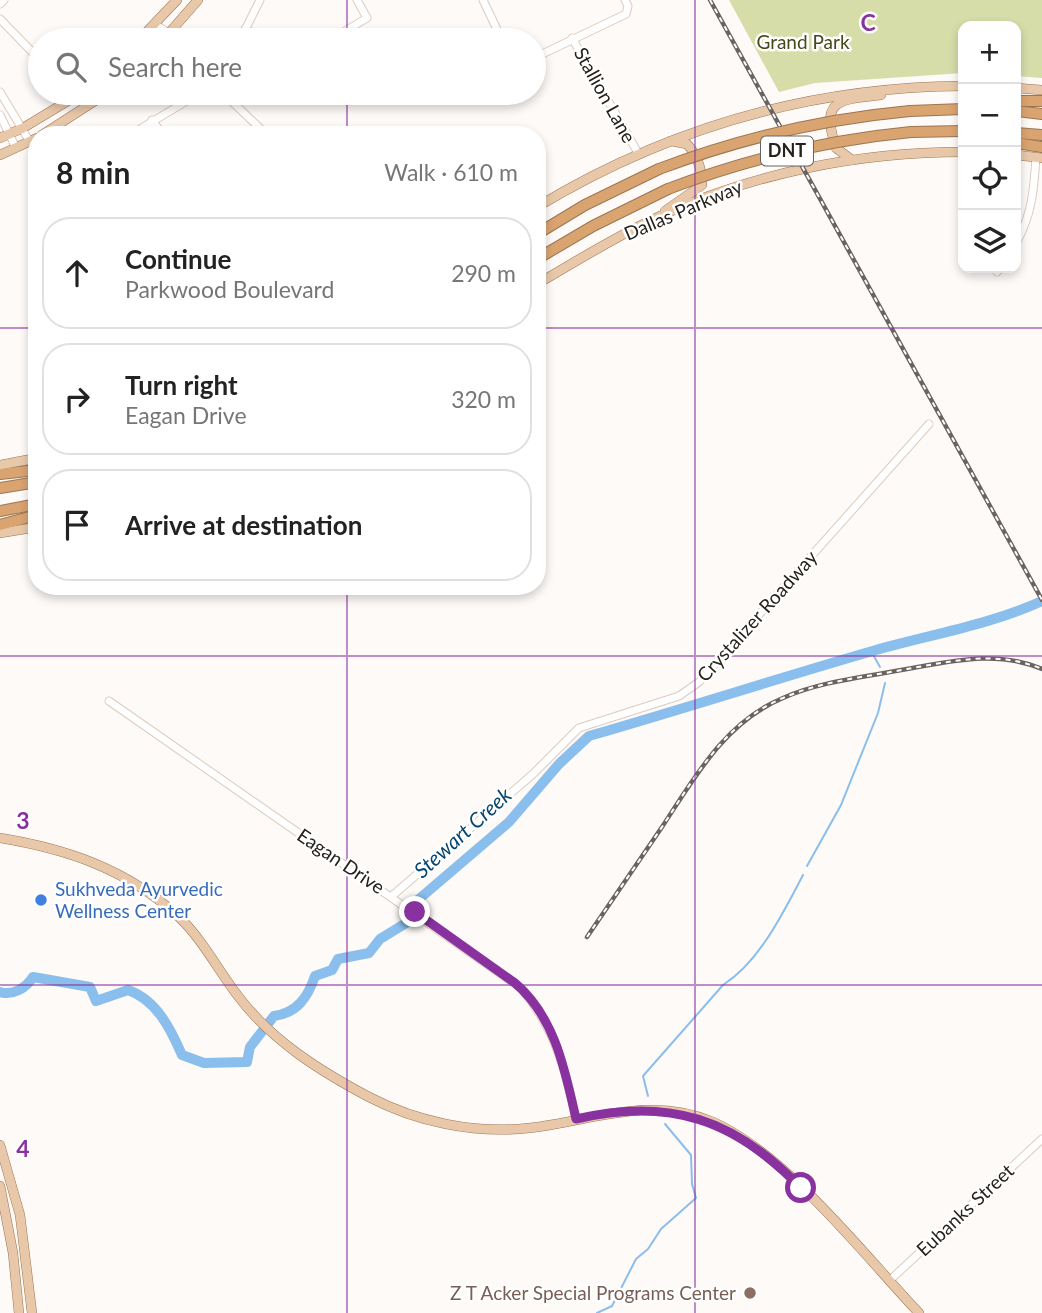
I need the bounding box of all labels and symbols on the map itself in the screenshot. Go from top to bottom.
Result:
text: C [860,8,876,36]
park label: Grand Park [756,30,850,53]
street label: Stallion Lane [570,43,641,147]
road number: DNT [761,136,813,166]
street label: Dallas Parkway [620,174,746,245]
street label: Crystalizer Roadway [692,545,822,686]
water label: Stewart Creek [408,781,517,882]
text: 3 [16,806,30,834]
street label: Eagan Drive [293,823,389,898]
place label: Sukhveda Ayurvedic Wellness Center [55,877,223,922]
marker: Sukhveda Ayurvedic Wellness Center [33,892,49,908]
route end [399,896,430,927]
text: 4 [16,1134,30,1162]
street label: Eubanks Street [911,1159,1018,1261]
route start [785,1172,816,1203]
place label: Z T Acker Special Programs Center [450,1281,736,1304]
marker: Z T Acker Special Programs Center [742,1285,758,1301]

